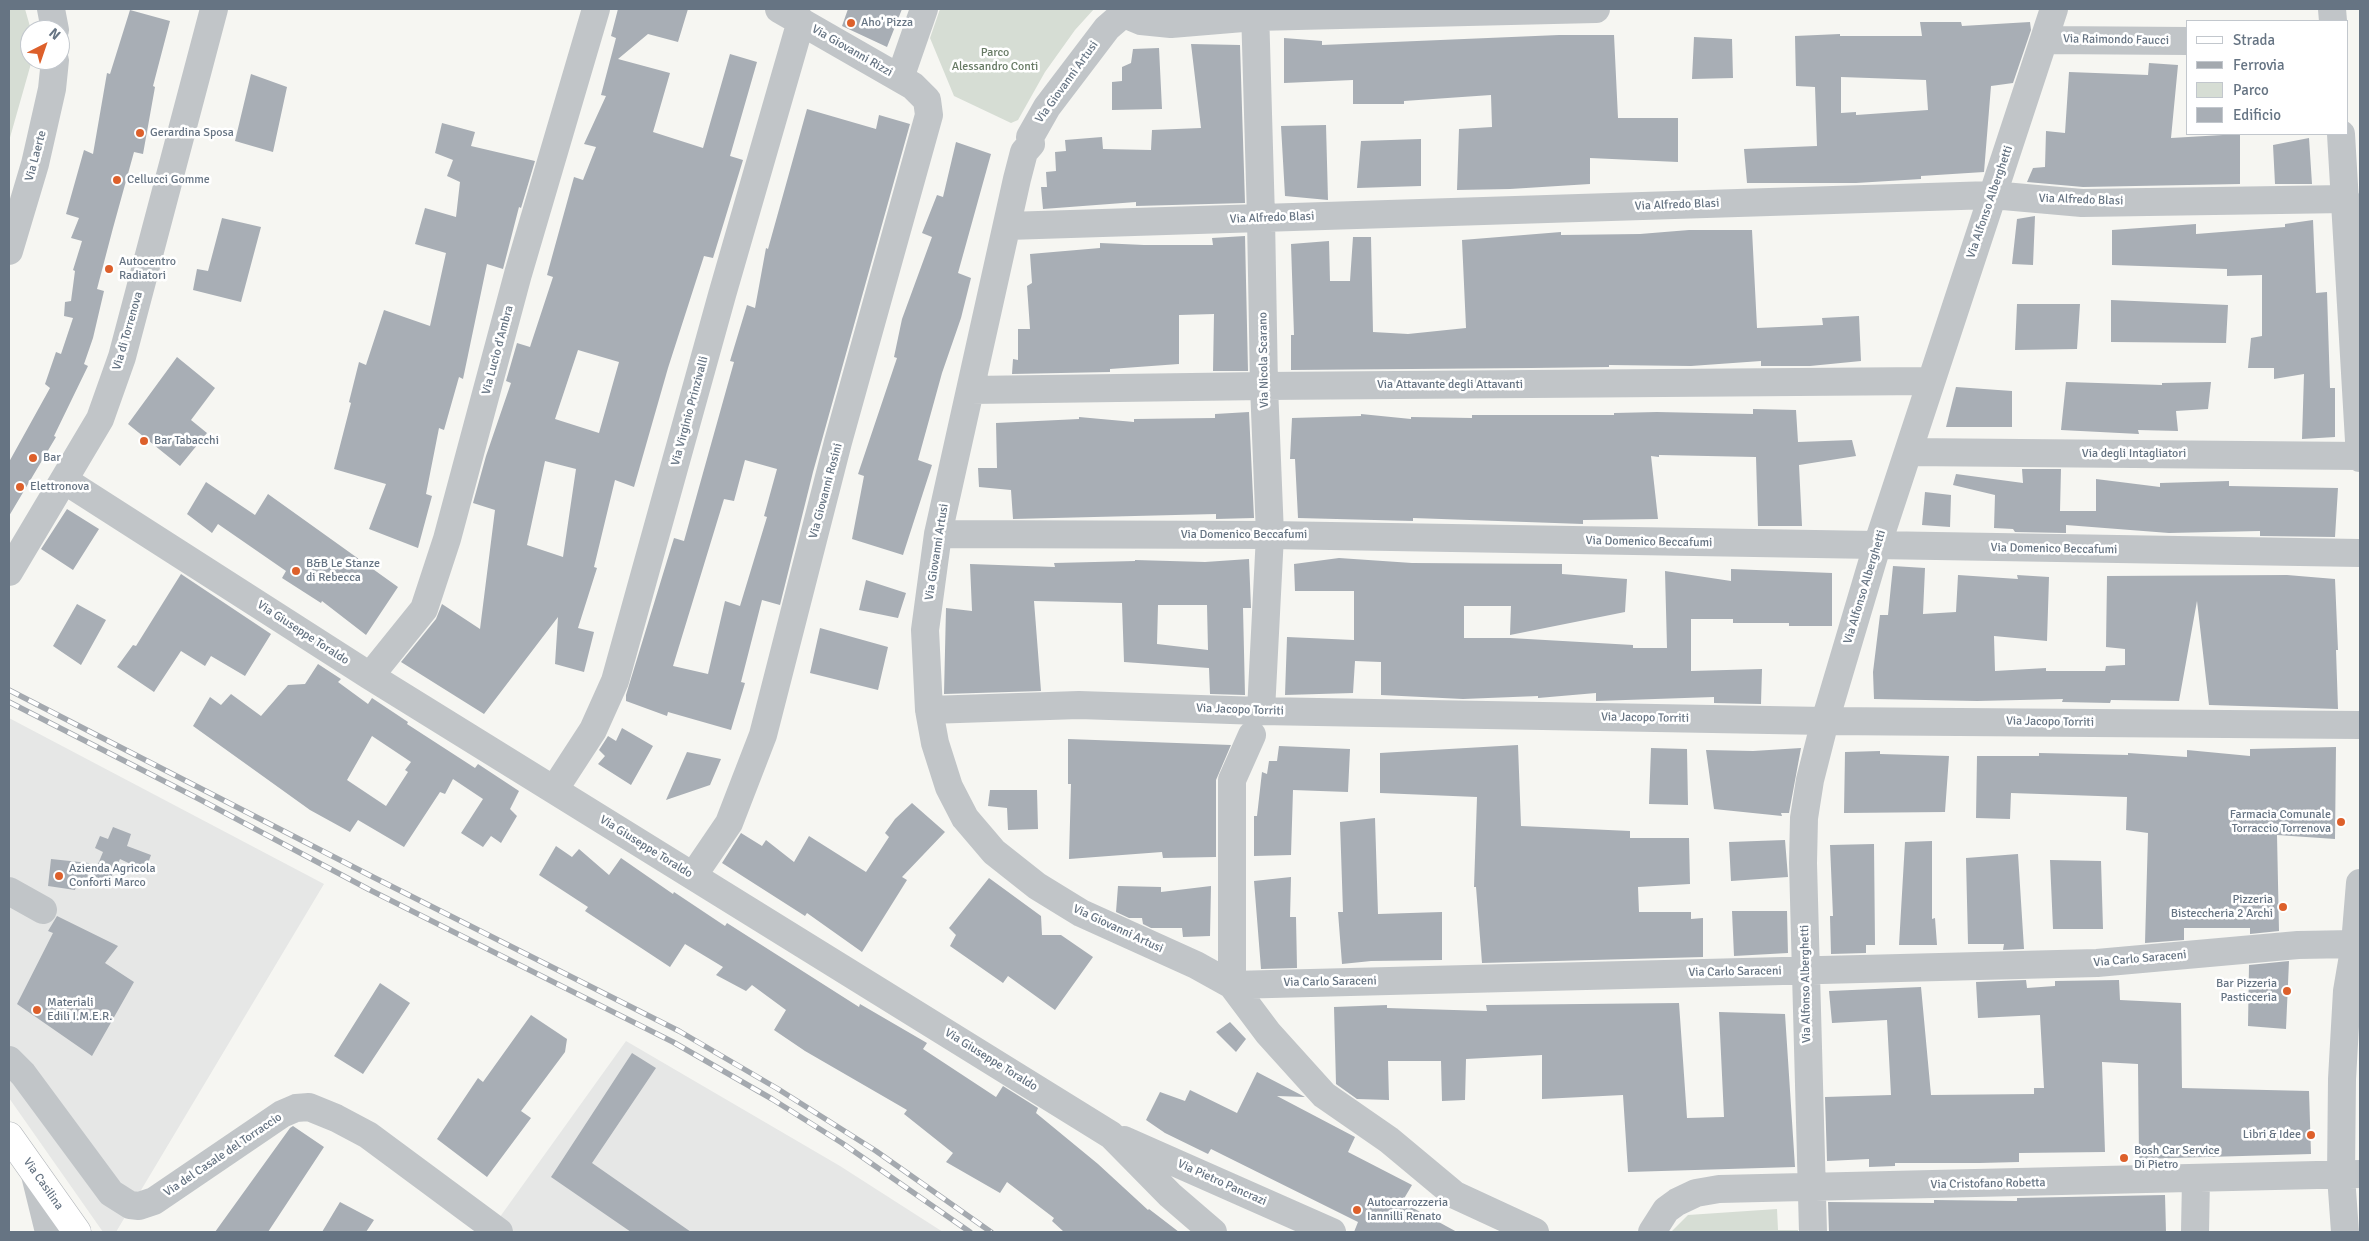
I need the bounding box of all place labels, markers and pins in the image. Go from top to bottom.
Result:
place label: Aho' Pizza [861,16,913,30]
marker: Aho' Pizza [845,17,857,29]
place label: Gerardina Sposa [150,126,234,140]
marker: Gerardina Sposa [134,127,146,139]
place label: Cellucci Gomme [127,173,210,187]
marker: Cellucci Gomme [111,174,123,186]
place label: Autocentro Radiatori [119,255,176,283]
marker: Autocentro Radiatori [103,263,115,275]
place label: Bar Tabacchi [154,434,219,448]
marker: Bar Tabacchi [138,435,150,447]
place label: Bar [43,451,61,465]
marker: Bar [27,452,39,464]
place label: Elettronova [30,480,89,494]
marker: Elettronova [14,481,26,493]
place label: B&B Le Stanze di Rebecca [306,557,380,585]
marker: B&B Le Stanze di Rebecca [290,565,302,577]
place label: Farmacia Comunale Torraccio Torrenova [2230,808,2331,836]
marker: Farmacia Comunale Torraccio Torrenova [2335,816,2347,828]
place label: Azienda Agricola Conforti Marco [69,862,156,890]
marker: Azienda Agricola Conforti Marco [53,870,65,882]
place label: Pizzeria Bisteccheria 2 Archi [2171,893,2273,921]
marker: Pizzeria Bisteccheria 2 Archi [2277,901,2289,913]
place label: Bar Pizzeria Pasticceria [2216,977,2277,1005]
marker: Bar Pizzeria Pasticceria [2281,985,2293,997]
place label: Materiali Edili I.M.E.R. [47,996,112,1024]
marker: Materiali Edili I.M.E.R. [31,1004,43,1016]
place label: Libri & Idee [2243,1128,2301,1142]
marker: Libri & Idee [2305,1129,2317,1141]
place label: Bosh Car Service Di Pietro [2134,1144,2220,1172]
marker: Bosh Car Service Di Pietro [2118,1152,2130,1164]
place label: Autocarrozzeria Iannilli Renato [1367,1196,1448,1224]
marker: Autocarrozzeria Iannilli Renato [1351,1204,1363,1216]

